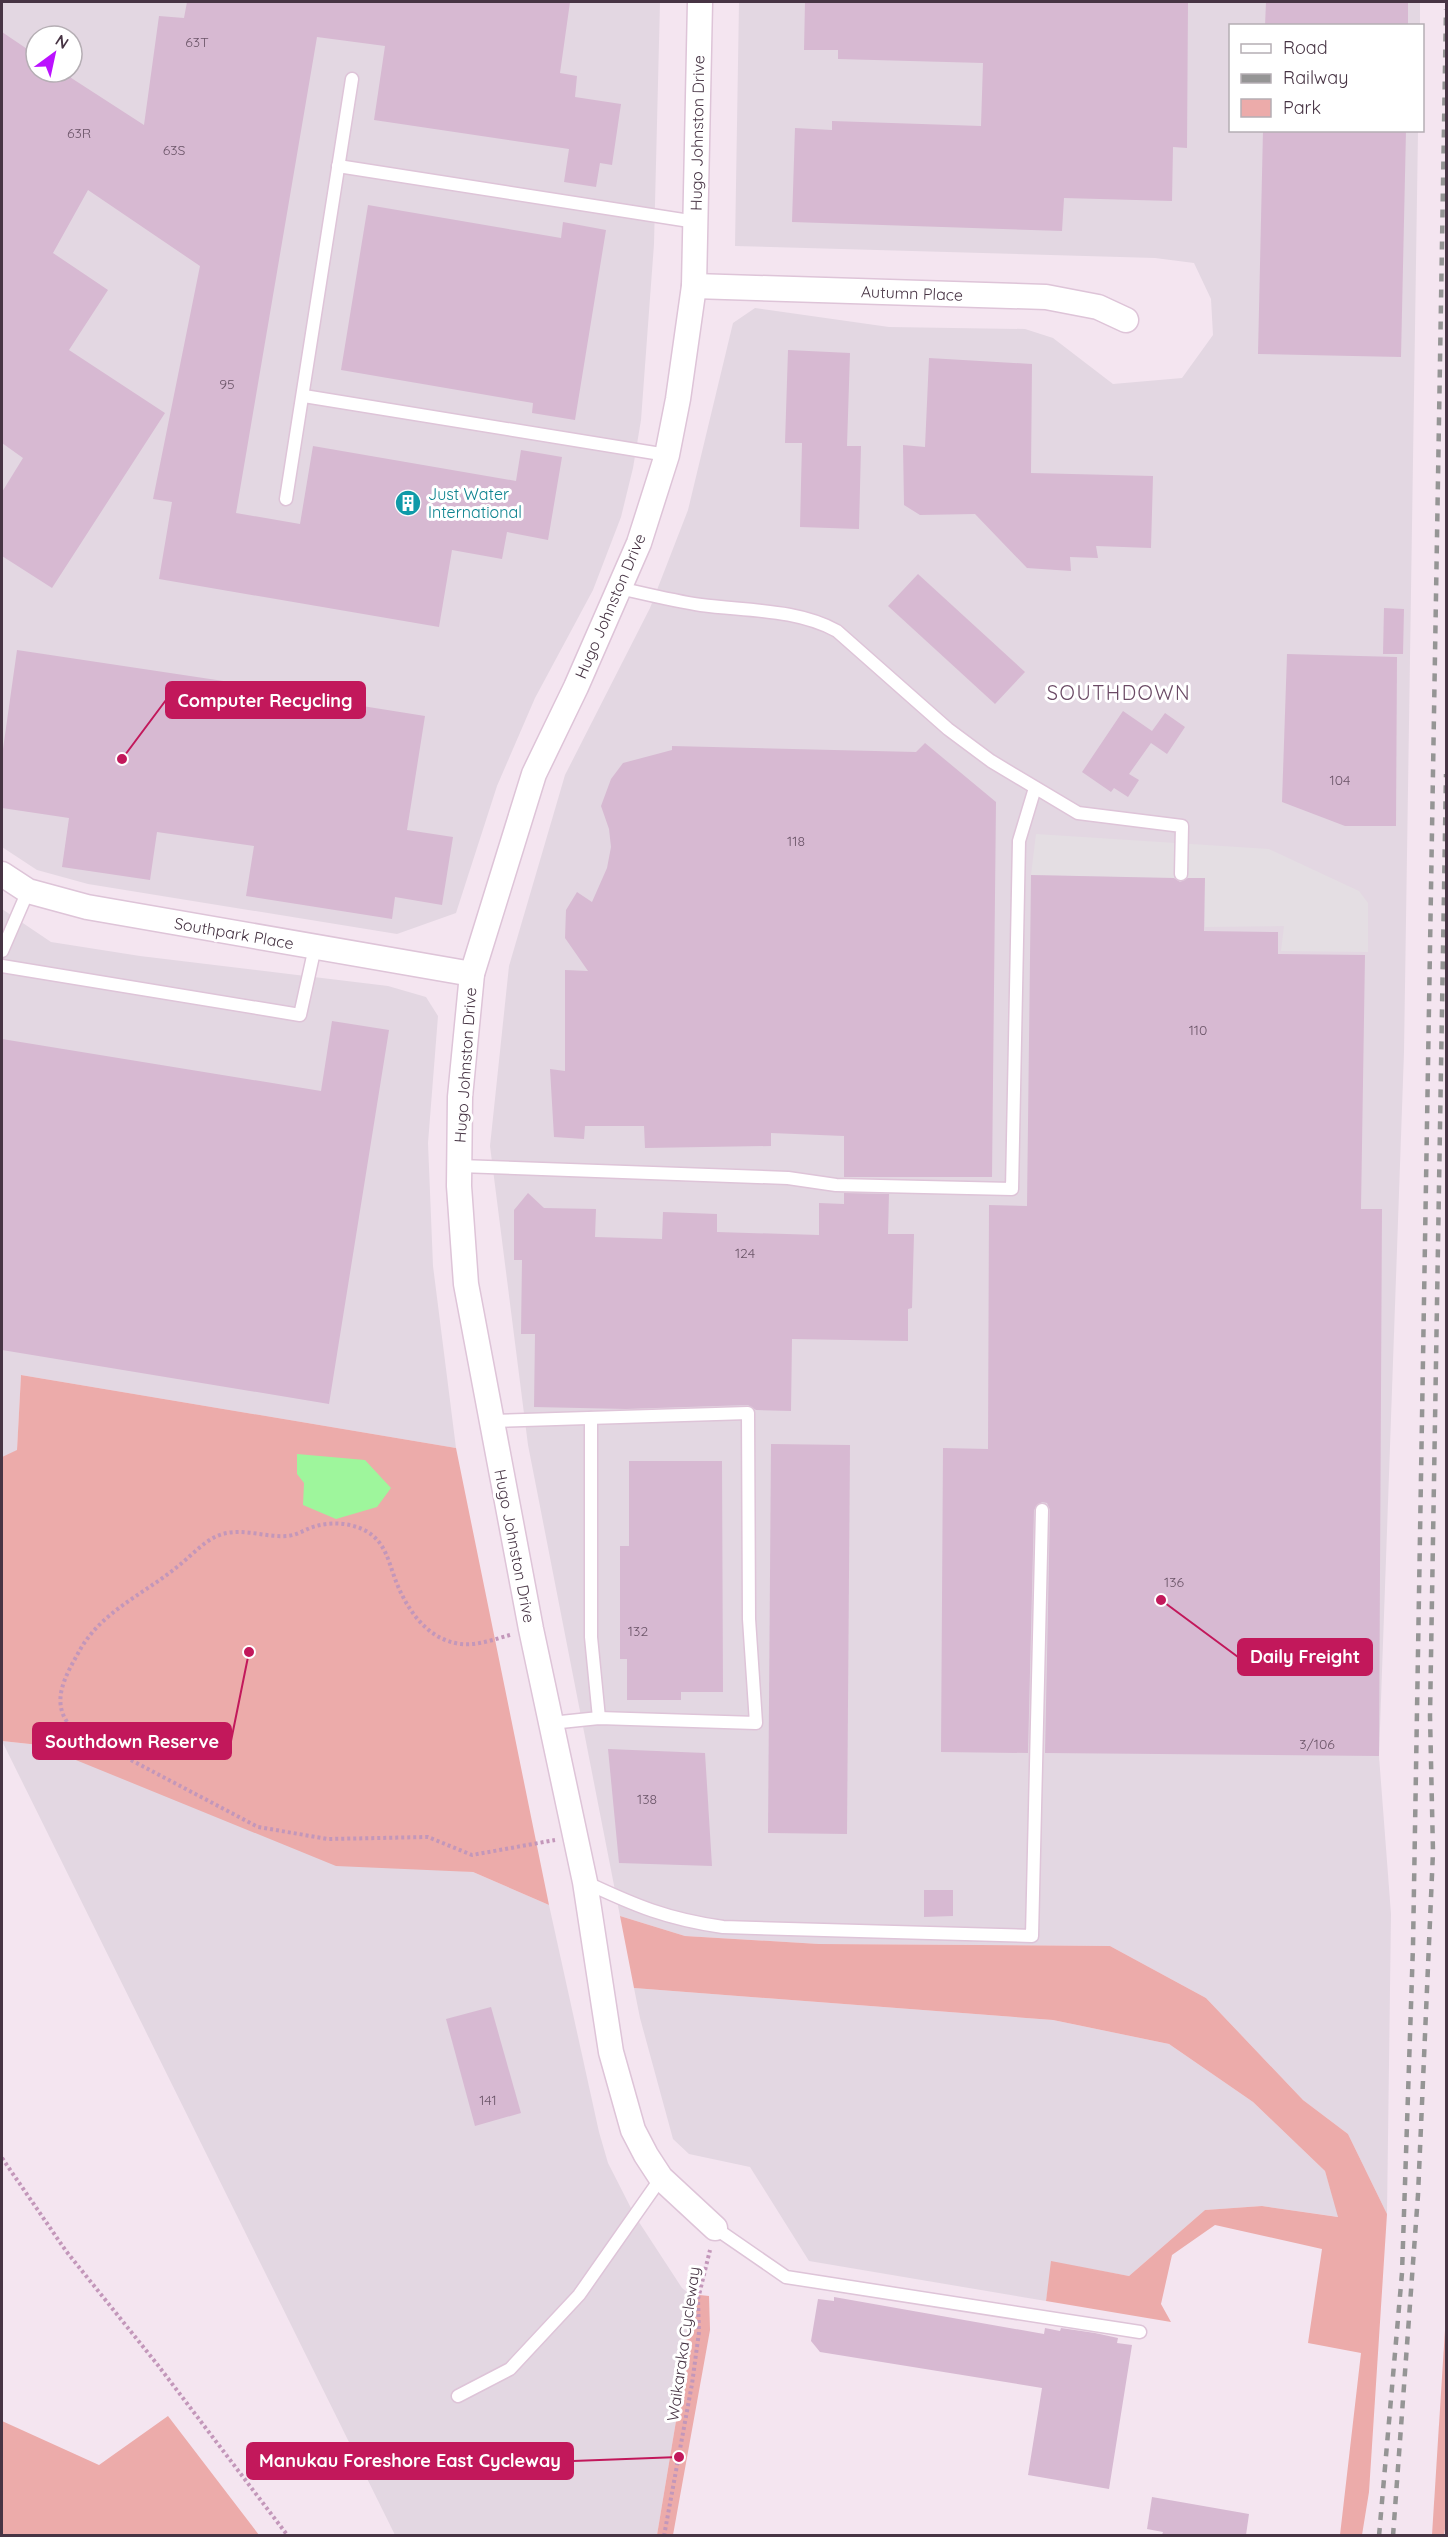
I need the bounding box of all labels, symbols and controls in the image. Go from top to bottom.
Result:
north arrow [24,24,84,84]
legend [1229,24,1424,132]
text: N [52,30,73,53]
house number: 63T [185,33,209,51]
text: Road [1283,36,1328,59]
street label: Hugo Johnston Drive [686,55,708,211]
text: Railway [1283,66,1349,89]
text: Park [1283,96,1321,119]
house number: 63R [67,124,91,142]
house number: 63S [163,141,185,159]
street label: Autumn Place [861,281,963,305]
house number: 95 [219,375,235,393]
place label: Just Water International [428,484,522,522]
building icon: Just Water International [393,488,423,518]
street label: Hugo Johnston Drive [570,530,650,682]
district label: SOUTHDOWN [1047,680,1191,705]
callout: Computer Recycling [166,682,365,718]
text: Computer Recycling [177,689,353,712]
house number: 104 [1330,771,1350,789]
house number: 118 [787,832,805,850]
street label: Southpark Place [173,913,295,953]
street label: Hugo Johnston Drive [450,987,480,1143]
house number: 110 [1189,1021,1207,1039]
house number: 124 [735,1244,755,1262]
street label: Hugo Johnston Drive [490,1468,540,1624]
house number: 136 [1164,1573,1184,1591]
house number: 132 [628,1622,648,1640]
callout: Daily Freight [1238,1639,1372,1675]
text: Daily Freight [1250,1645,1360,1668]
callout: Southdown Reserve [33,1723,231,1759]
text: Southdown Reserve [45,1730,219,1753]
house number: 3/106 [1299,1735,1335,1753]
house number: 138 [637,1790,657,1808]
house number: 141 [479,2091,497,2109]
street label: Waikaraka Cycleway [662,2265,704,2423]
callout: Manukau Foreshore East Cycleway [247,2443,573,2479]
text: Manukau Foreshore East Cycleway [259,2449,561,2472]

